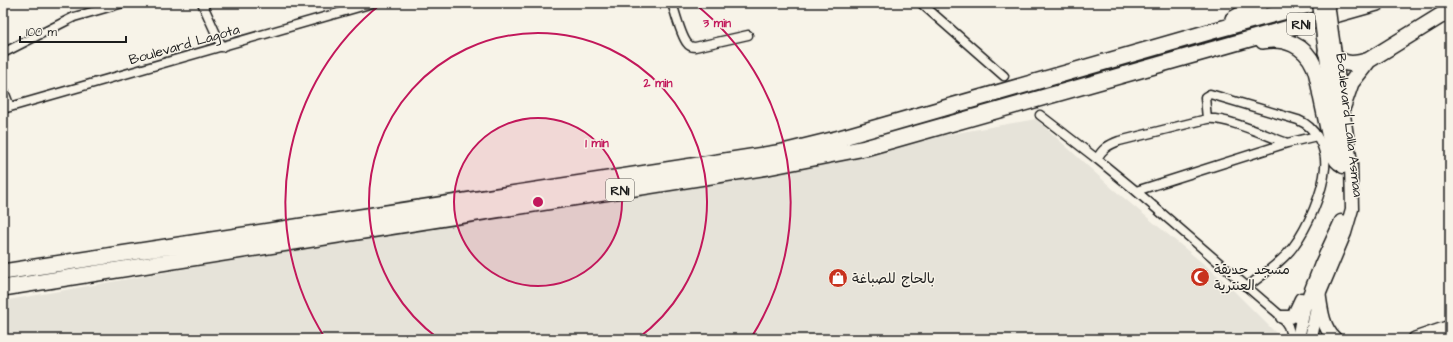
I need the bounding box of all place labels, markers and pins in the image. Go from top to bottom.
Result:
centre of rings [531,195,545,209]
place label: مسجد حديقة العنترية [1214,260,1290,296]
mosque icon: مسجد حديقة العنترية [1189,266,1211,288]
shop icon: بالحاج للصباغة [827,267,849,289]
place label: بالحاج للصباغة [852,269,935,289]

